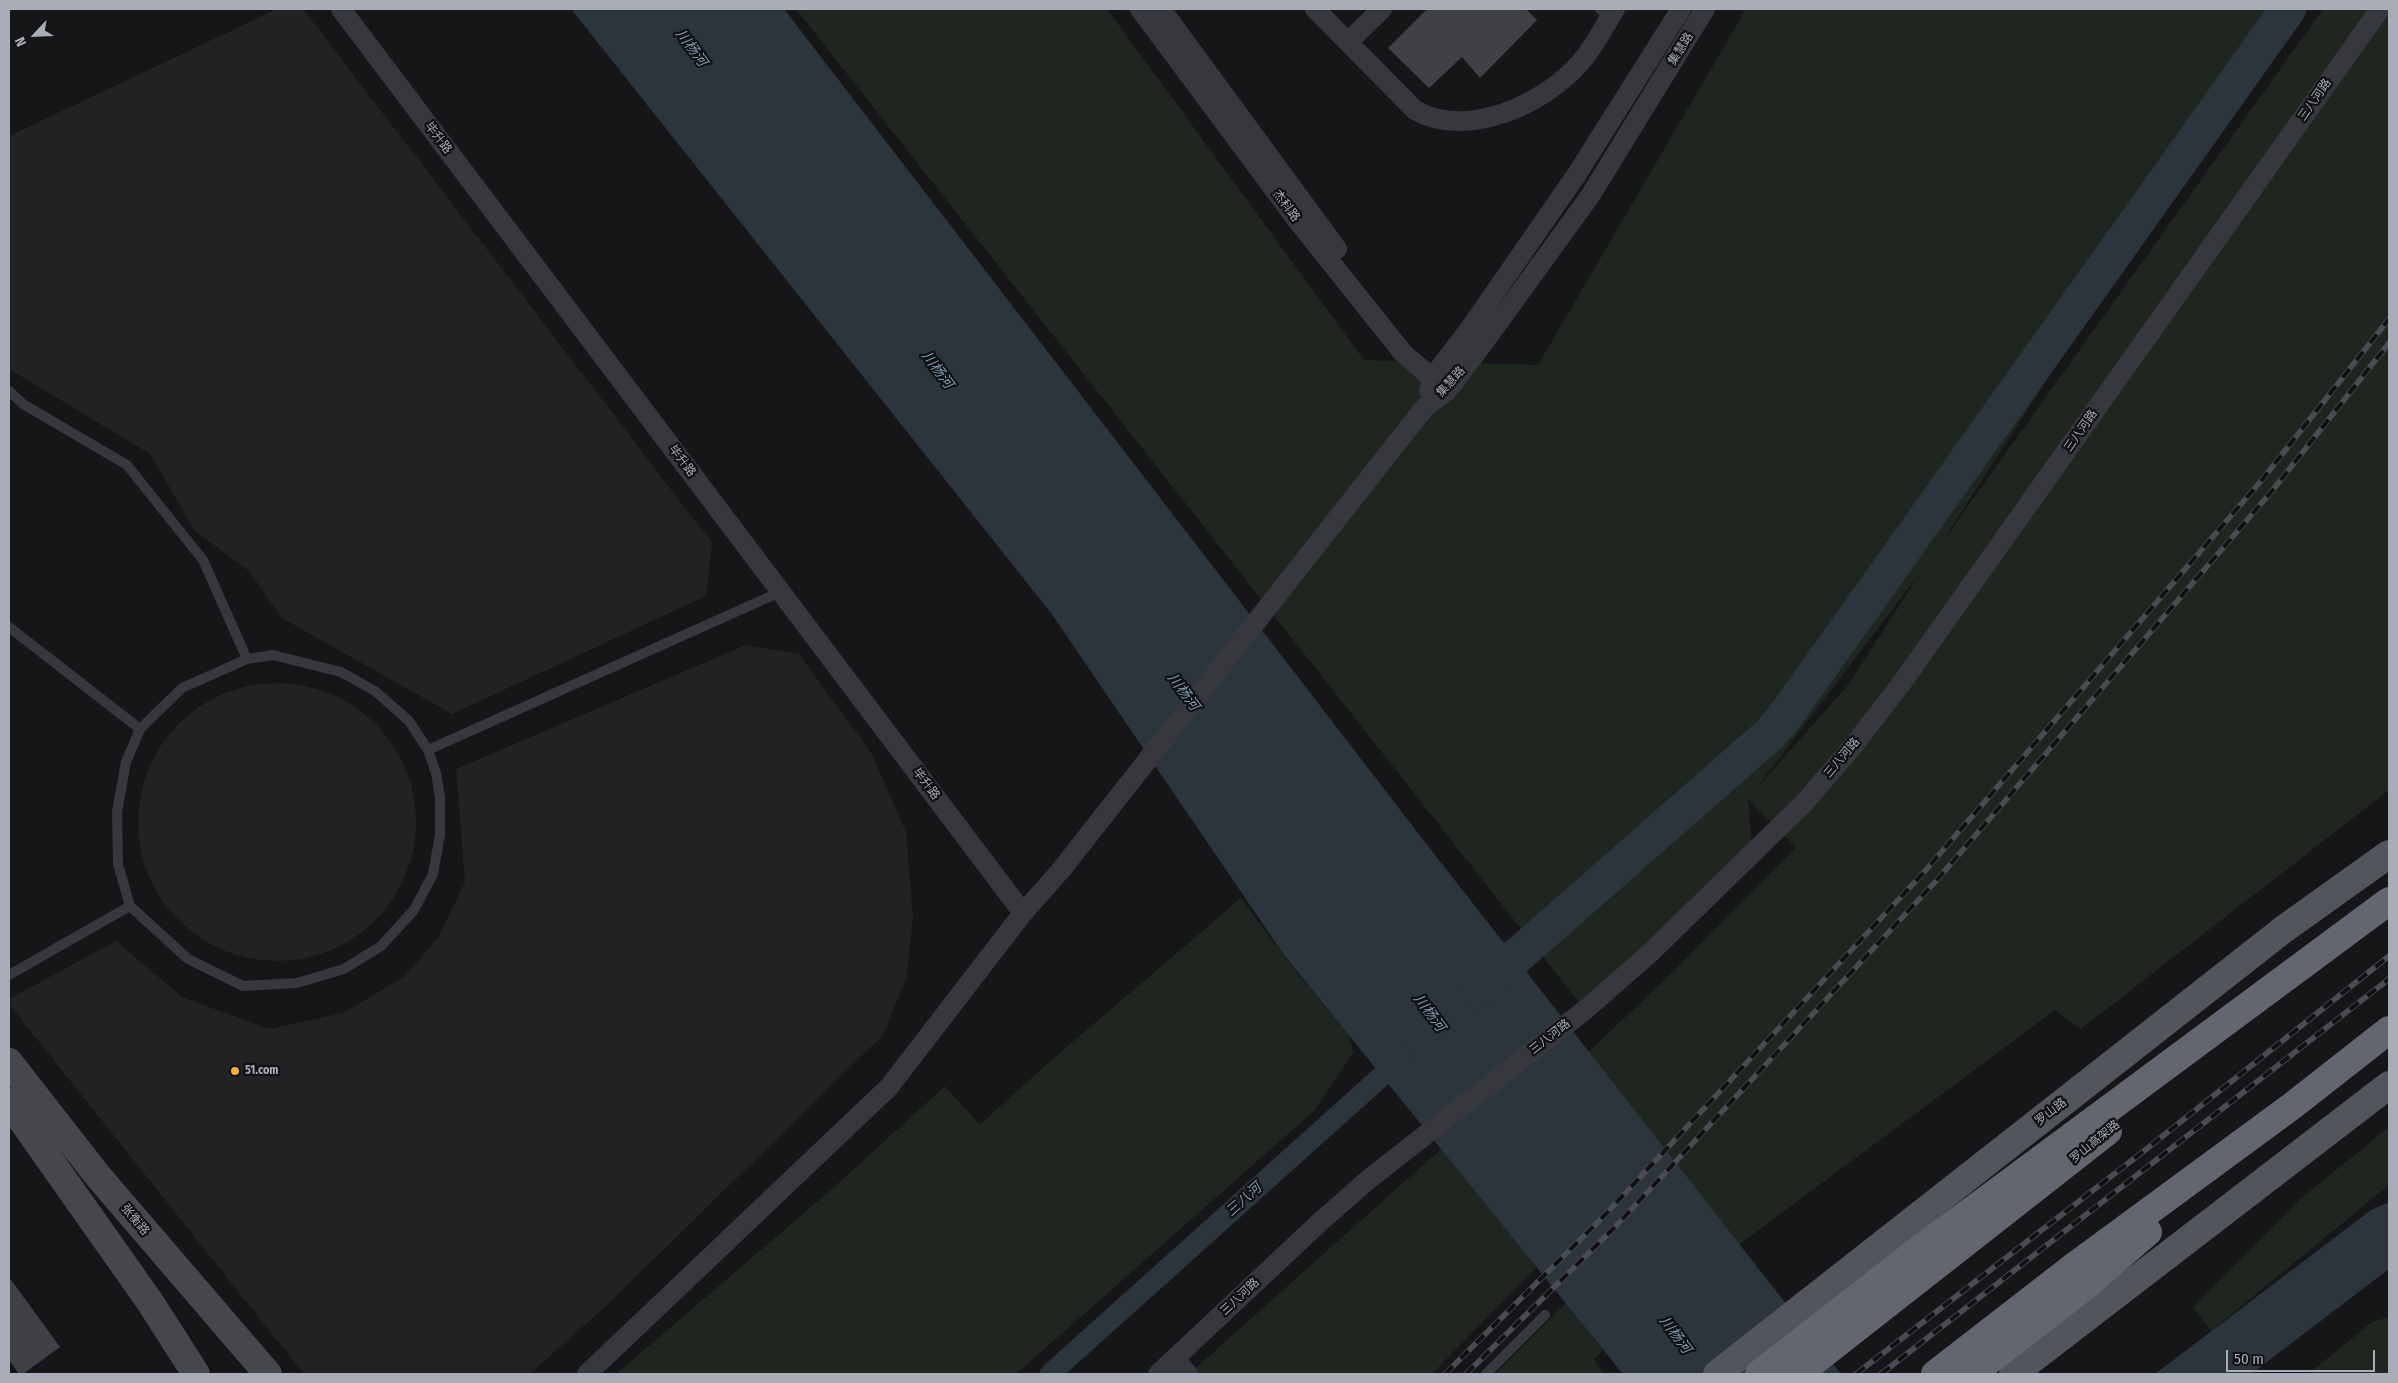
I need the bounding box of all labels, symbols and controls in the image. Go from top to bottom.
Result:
north arrow [10,10,60,60]
water label: 川杨河 [672,26,710,70]
street label: 集慧路 [1665,30,1697,68]
text: N [11,34,30,49]
street label: 三八河路 [2295,76,2335,124]
street label: 毕升路 [421,119,455,157]
street label: 杰科路 [1269,187,1303,225]
water label: 川杨河 [918,348,956,392]
street label: 集慧路 [1434,364,1468,400]
street label: 三八河路 [2061,407,2101,455]
street label: 毕升路 [665,442,699,480]
water label: 川杨河 [1164,670,1202,714]
street label: 三八河路 [1821,735,1863,781]
street label: 毕升路 [909,765,943,803]
water label: 川杨河 [1410,991,1448,1035]
street label: 三八河路 [1527,1017,1573,1057]
place label: 51.com [245,1064,279,1078]
marker: 51.com [229,1065,241,1077]
street label: 罗山路 [2032,1095,2070,1129]
street label: 罗山高架路 [2067,1118,2123,1166]
water label: 三八河 [1223,1180,1265,1220]
street label: 张衡路 [118,1202,152,1238]
street label: 三八河路 [1218,1275,1262,1319]
water label: 川杨河 [1656,1313,1694,1357]
scale bar [2228,1340,2377,1372]
text: 50 m [2234,1350,2264,1368]

